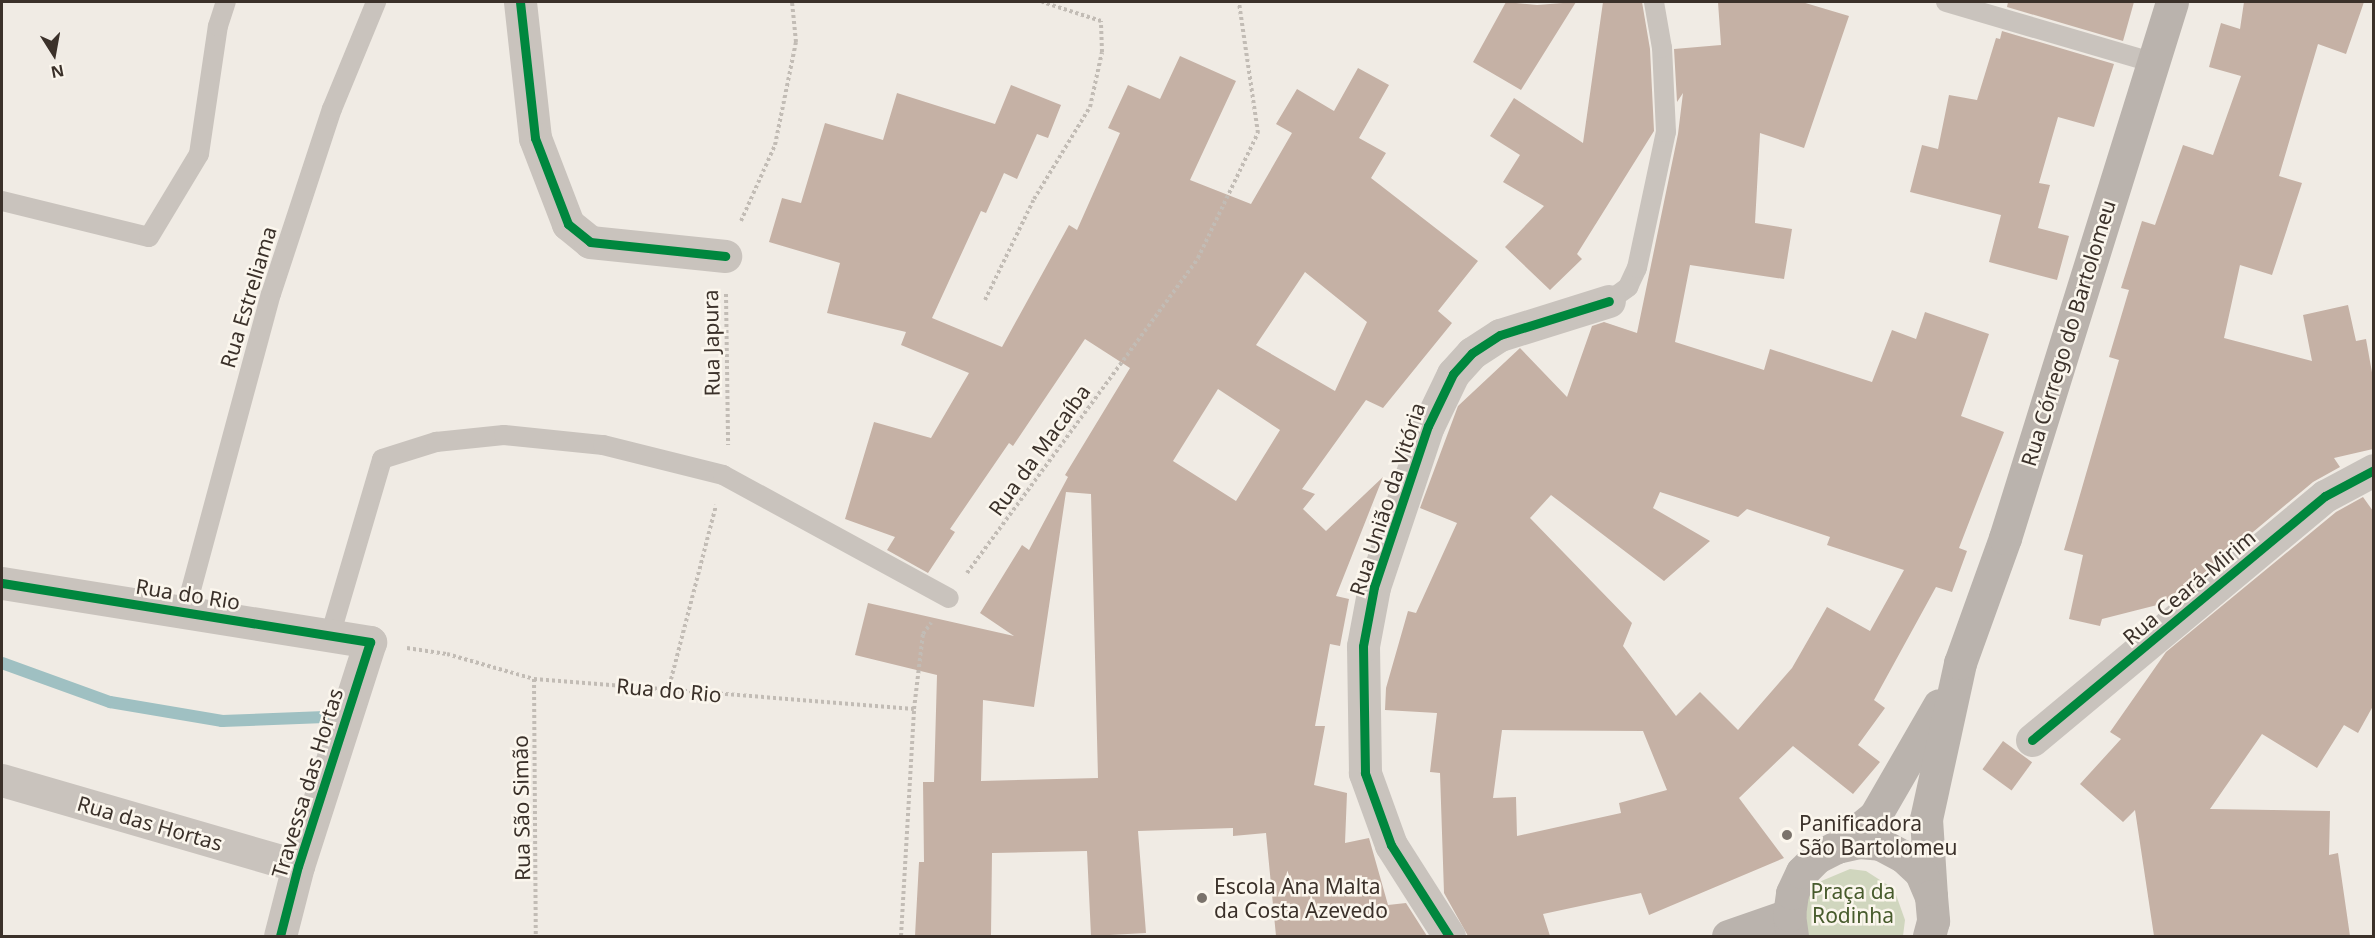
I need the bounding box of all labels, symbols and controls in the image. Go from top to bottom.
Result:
north arrow [24,24,84,84]
text: N [49,60,66,84]
street label: Rua Córrego do Bartolomeu [2015,197,2121,469]
street label: Rua Estreliama [215,223,281,371]
street label: Rua Japura [697,289,725,397]
street label: Rua da Macaíba [983,379,1095,521]
street label: Rua União da Vitória [1344,399,1430,599]
street label: Rua Ceará-Mirim [2118,524,2260,650]
street label: Rua do Rio [134,573,242,615]
street label: Rua do Rio [615,673,723,707]
street label: Travessa das Hortas [266,685,348,881]
street label: Rua São Simão [507,735,535,881]
street label: Rua das Hortas [75,790,225,856]
place label: Panificadora São Bartolomeu [1799,810,1957,860]
marker: Panificadora São Bartolomeu [1780,828,1794,842]
place label: Escola Ana Malta da Costa Azevedo [1214,873,1388,923]
park label: Praça da Rodinha [1811,878,1895,928]
marker: Escola Ana Malta da Costa Azevedo [1195,891,1209,905]

